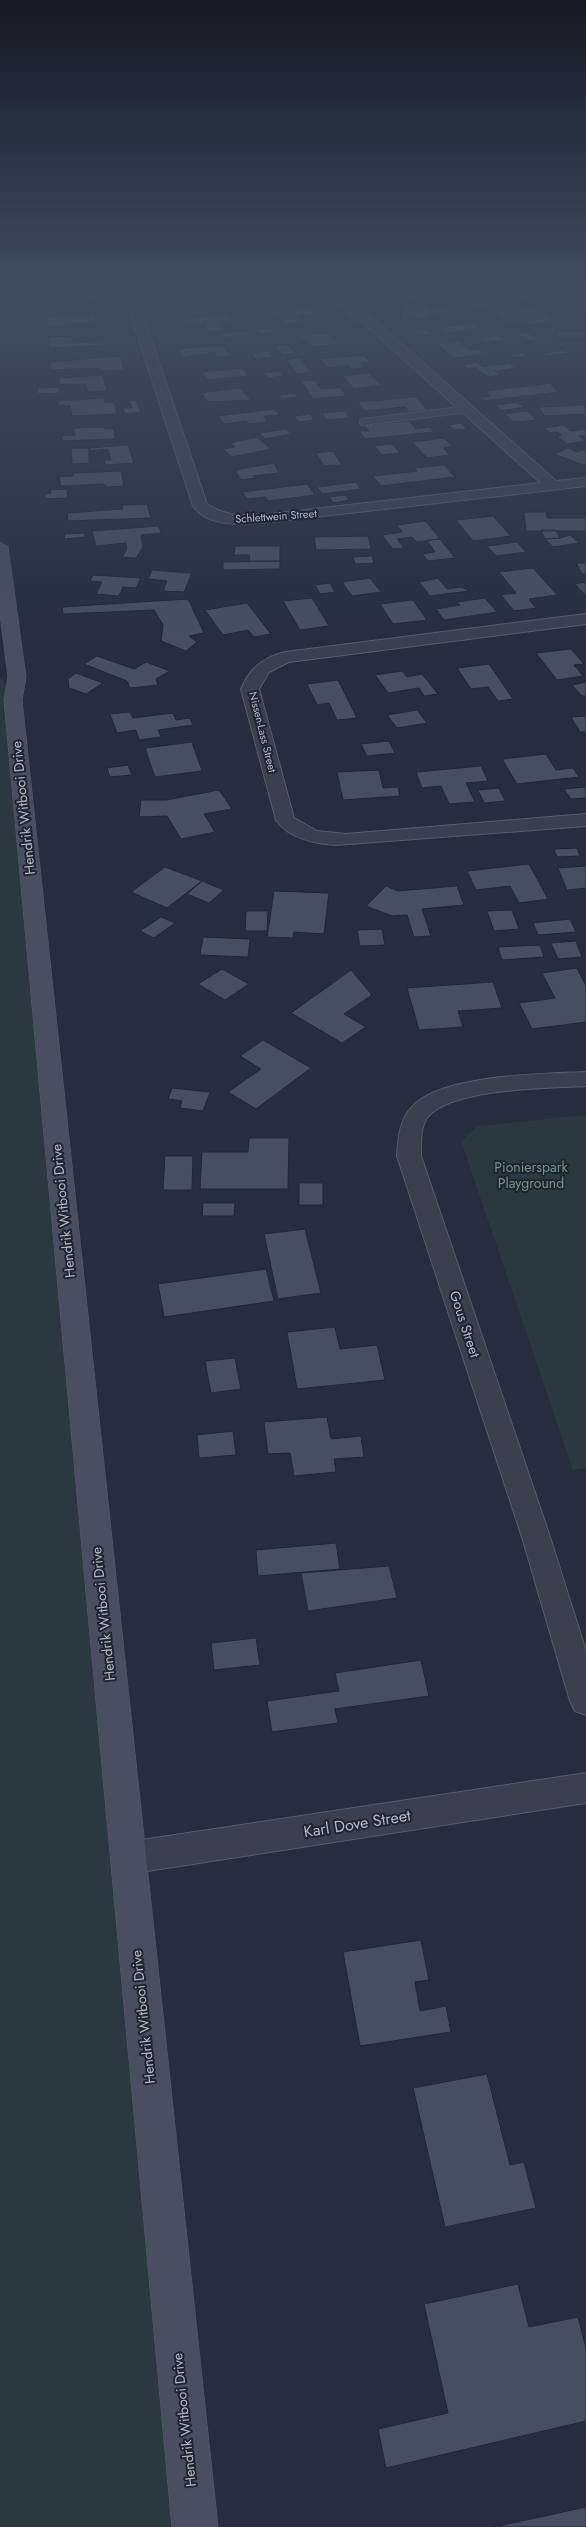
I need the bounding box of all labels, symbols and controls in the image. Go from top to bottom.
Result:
street label: Schlettwein Street [235,505,318,527]
street label: Nissen-Lass Street [245,690,281,774]
street label: Hendrik Witbooi Drive [6,740,40,876]
street label: Hendrik Witbooi Drive [46,1143,80,1279]
park label: Pionierspark Playground [494,1157,568,1193]
street label: Gous Street [445,1288,485,1361]
street label: Hendrik Witbooi Drive [86,1546,120,1682]
street label: Karl Dove Street [302,1804,412,1843]
street label: Hendrik Witbooi Drive [126,1949,160,2085]
street label: Hendrik Witbooi Drive [167,2352,201,2488]

